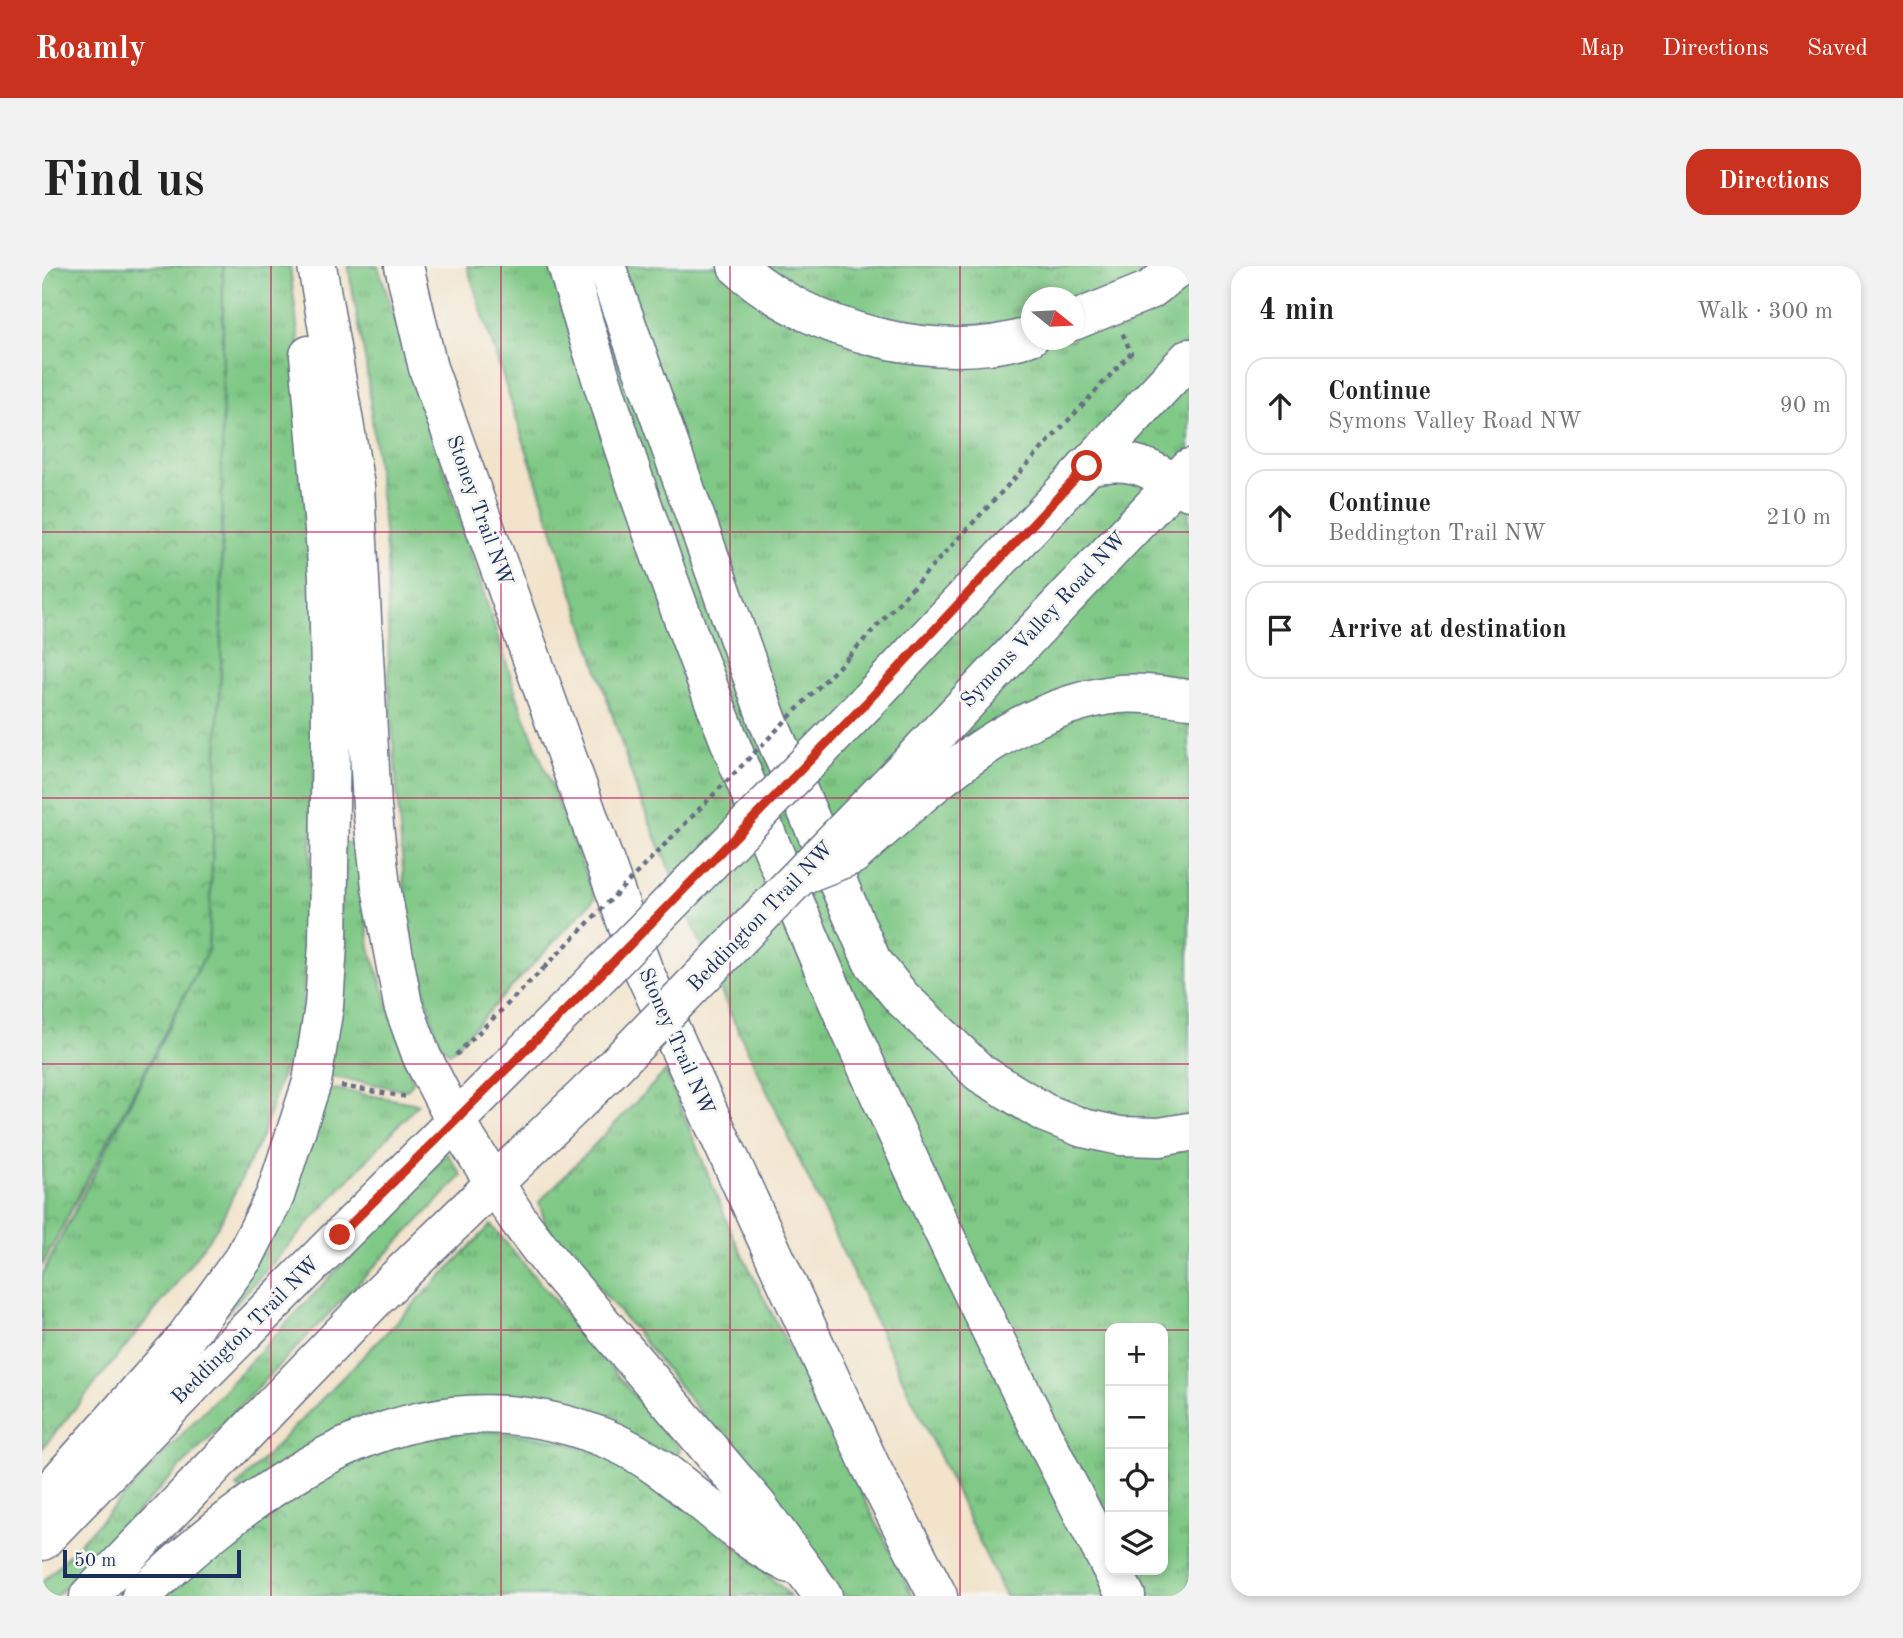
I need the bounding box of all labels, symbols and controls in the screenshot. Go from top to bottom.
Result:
text: Roamly [35,33,146,66]
text: Map [1580,37,1624,61]
text: Directions [1662,37,1769,61]
text: Saved [1807,37,1868,61]
button: Directions [1686,149,1861,215]
text: Find us [42,158,205,207]
north arrow [1021,287,1084,350]
text: 4 min [1259,296,1334,326]
text: Walk · 300 m [1697,300,1833,323]
text: Continue [1328,379,1431,405]
icon: ahead [1261,387,1299,425]
text: 90 m [1780,394,1831,417]
text: Symons Valley Road NW [1328,410,1582,433]
street label: Stoney Trail NW [442,433,516,589]
route start [1071,450,1102,481]
text: Continue [1328,491,1431,517]
icon: ahead [1261,499,1299,537]
text: 210 m [1766,506,1831,529]
text: Beddington Trail NW [1328,522,1546,545]
street label: Symons Valley Road NW [957,528,1131,712]
icon: arrive [1261,611,1299,649]
text: Arrive at destination [1328,617,1567,643]
street label: Beddington Trail NW [684,838,838,996]
street label: Stoney Trail NW [634,965,718,1119]
route end [324,1219,355,1250]
street label: Beddington Trail NW [168,1253,324,1409]
map controls [1105,1323,1168,1575]
button: + [1105,1323,1168,1386]
button: − [1105,1386,1168,1449]
button: locate [1105,1449,1168,1512]
button: layers [1105,1512,1168,1575]
scale bar [63,1547,242,1579]
text: 50 m [74,1552,116,1571]

